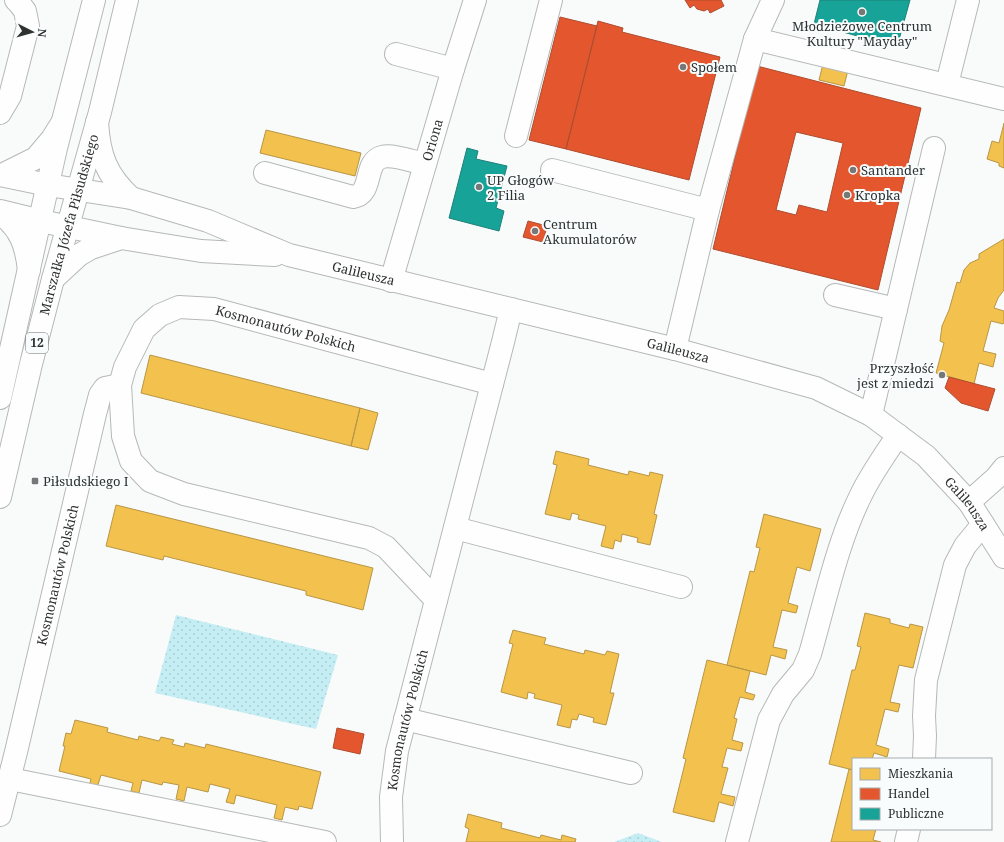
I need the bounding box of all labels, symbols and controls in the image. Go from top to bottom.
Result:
marker: Młodzieżowe Centrum Kultury "Mayday" [857,7,867,17]
north arrow [12,12,52,52]
place label: Młodzieżowe Centrum Kultury "Mayday" [792,17,932,50]
text: N [34,28,50,39]
place label: Społem [691,58,737,76]
marker: Społem [678,62,688,72]
street label: Oriona [418,117,447,163]
street label: Marszałka Józefa Piłsudskiego [35,132,102,317]
place label: Santander [861,161,925,179]
marker: Santander [848,165,858,175]
place label: UP Głogów 2 Filia [487,171,555,204]
marker: UP Głogów 2 Filia [474,182,484,192]
place label: Kropka [855,186,901,204]
marker: Kropka [842,190,852,200]
place label: Centrum Akumulatorów [543,215,638,248]
marker: Centrum Akumulatorów [530,226,540,236]
street label: Galileusza [330,257,397,289]
street label: Kosmonautów Polskich [214,301,358,356]
road number: 12 [26,333,48,353]
street label: Galileusza [645,334,712,367]
place label: Przyszłość jest z miedzi [856,359,934,392]
marker: Przyszłość jest z miedzi [937,370,947,380]
place label: Piłsudskiego I [43,472,129,490]
street label: Galileusza [941,473,994,534]
marker: Piłsudskiego I [30,476,40,486]
street label: Kosmonautów Polskich [32,502,83,647]
street label: Kosmonautów Polskich [383,647,432,791]
legend [852,758,992,830]
text: Mieszkania [888,765,953,782]
text: Handel [888,785,930,802]
text: Publiczne [888,805,944,822]

